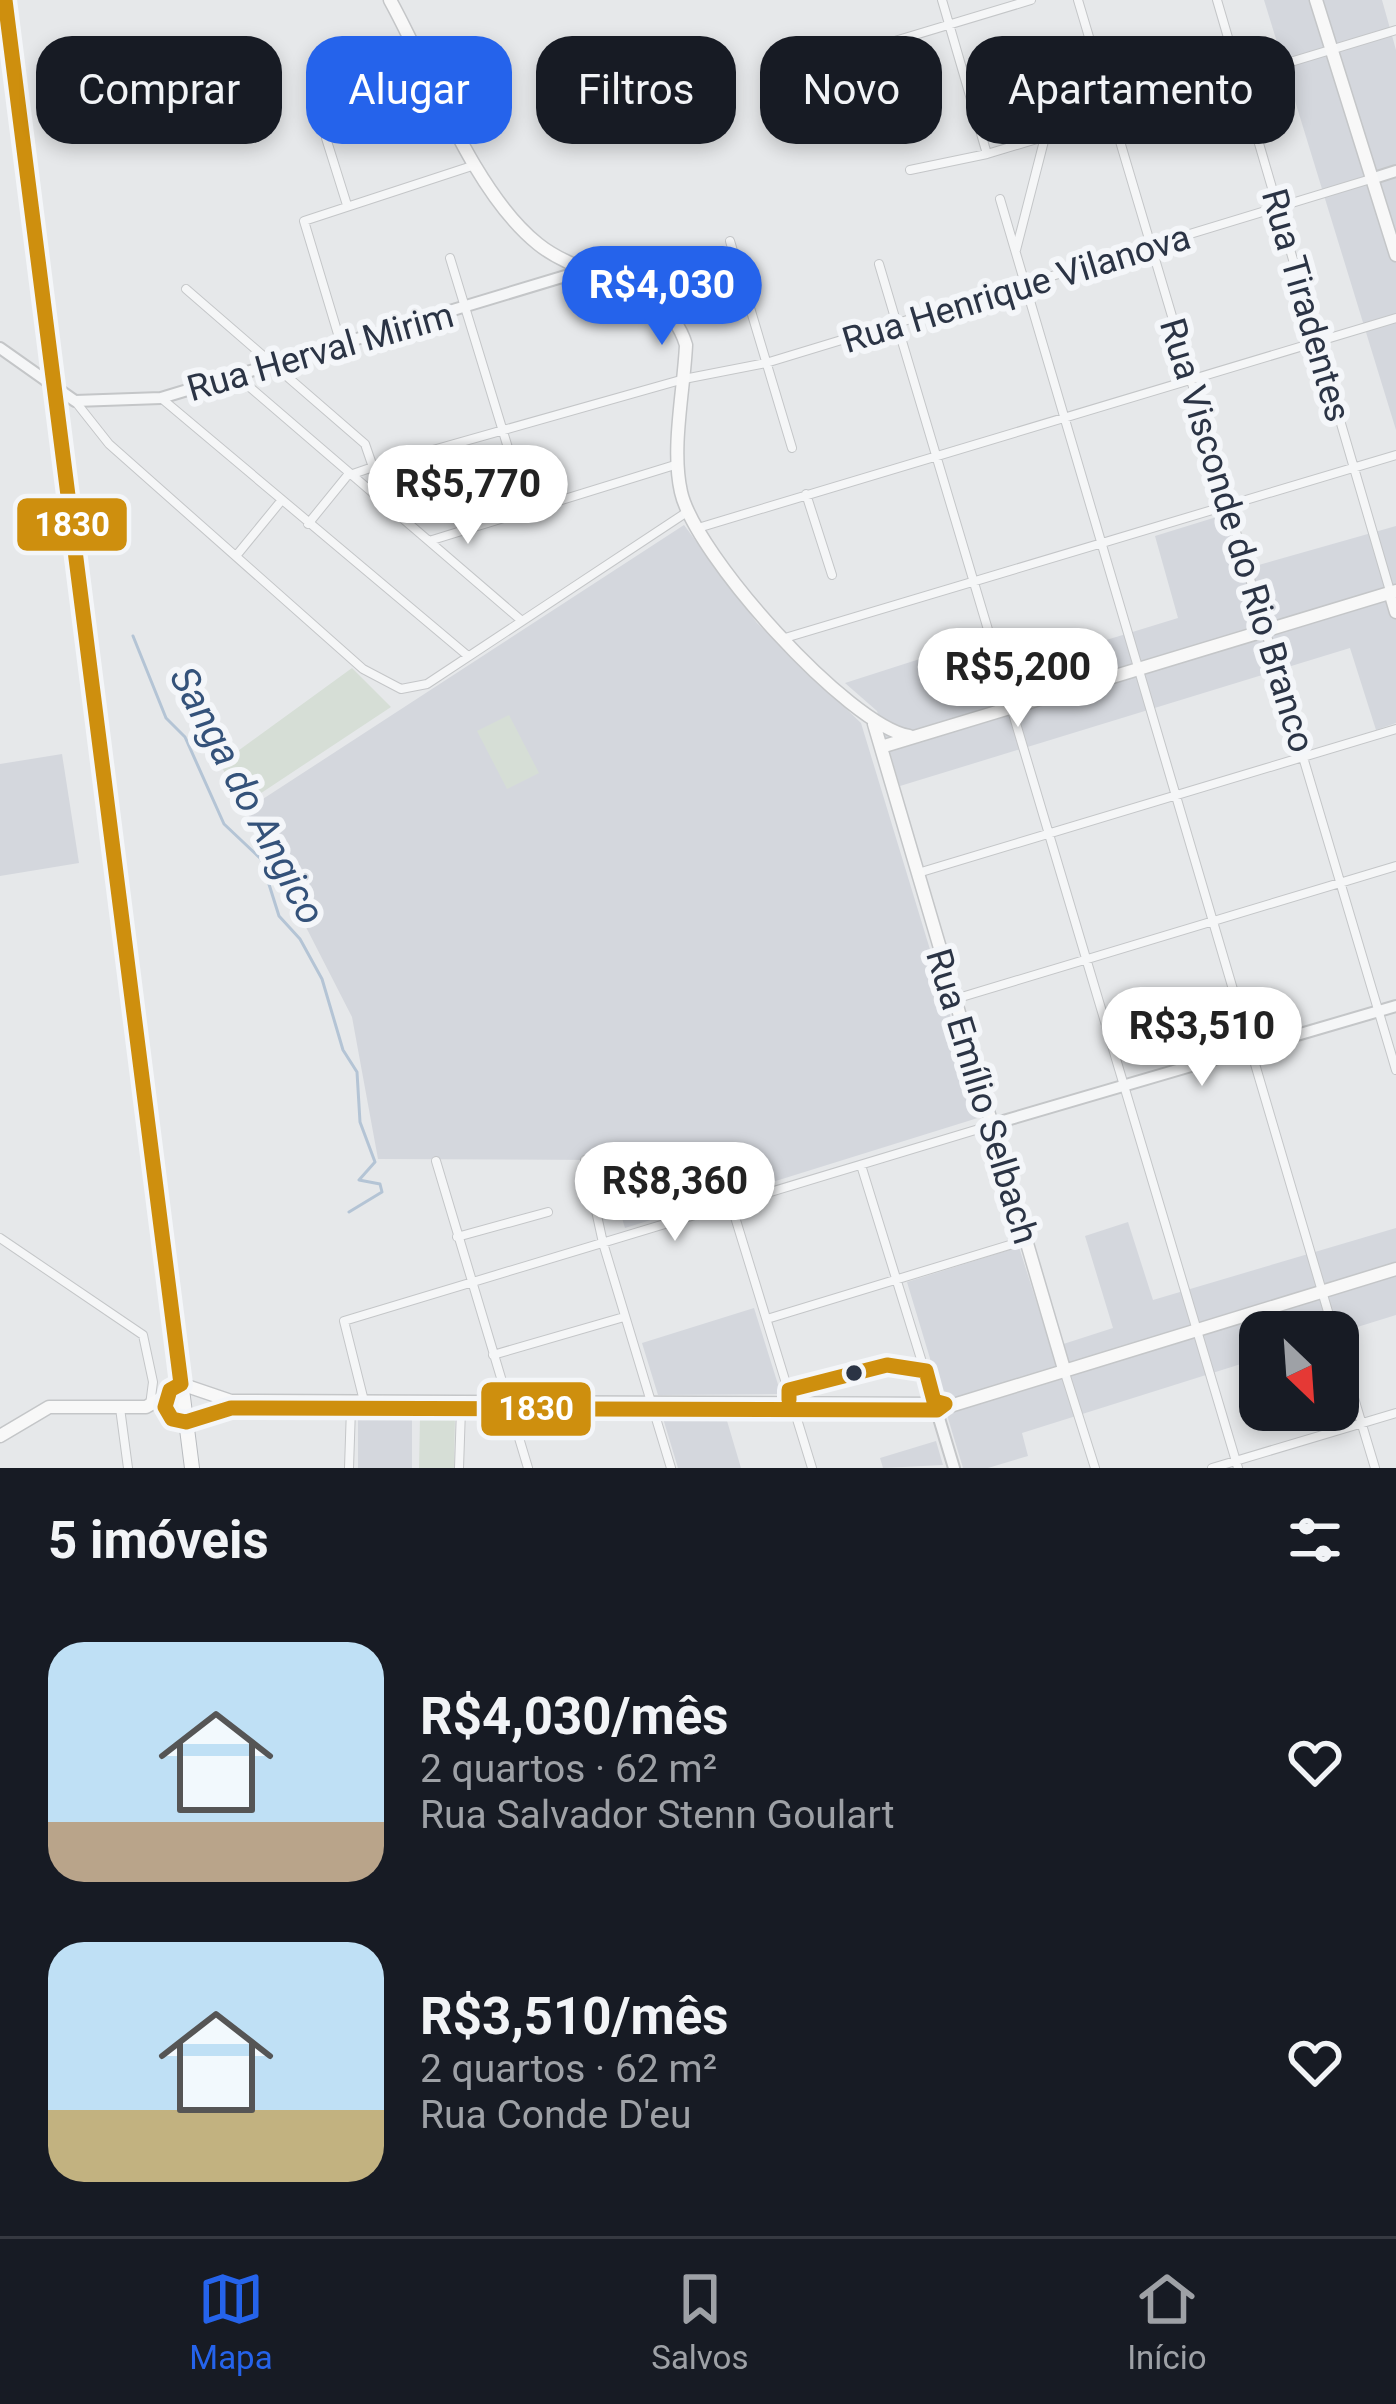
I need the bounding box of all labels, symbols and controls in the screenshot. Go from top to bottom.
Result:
chip: Comprar [36,36,282,144]
chip: Alugar [306,36,512,144]
chip: Filtros [536,36,736,144]
chip: Novo [760,36,942,144]
chip: Apartamento [966,36,1295,144]
street label: Rua Tiradentes [1253,184,1359,426]
street label: Rua Henrique Vilanova [837,216,1195,362]
pin: R$4,030 [551,246,773,348]
text: R$4,030 [589,262,735,308]
street label: Rua Herval Mirim [182,294,458,410]
street label: Rua Visconde do Rio Branco [1151,313,1323,757]
pin: R$5,770 [357,445,579,547]
text: R$5,770 [395,461,541,507]
line badge: 1830 [15,496,129,553]
text: 1830 [34,505,110,544]
pin: R$5,200 [907,628,1129,730]
text: R$5,200 [945,644,1091,690]
water label: Sanga do Angico [160,659,334,932]
street label: Rua Emílio Selbach [917,944,1047,1249]
pin: R$3,510 [1091,987,1313,1089]
text: R$3,510 [1129,1003,1275,1049]
pin: R$8,360 [564,1142,786,1244]
text: R$8,360 [602,1158,748,1204]
north arrow [1239,1311,1359,1431]
map controls [1239,1311,1359,1431]
unlabelled marker [843,1362,865,1384]
line badge: 1830 [479,1380,593,1438]
text: 1830 [498,1389,574,1428]
icon: filters [1282,1507,1348,1573]
text: 5 imóveis [48,1511,269,1570]
text: R$4,030/mês [420,1687,728,1746]
icon: home [144,1690,288,1834]
icon: heart [1282,1729,1348,1795]
text: 2 quartos · 62 m² [420,1746,717,1792]
text: Rua Salvador Stenn Goulart [420,1792,895,1838]
text: R$3,510/mês [420,1987,728,2046]
icon: home [144,1990,288,2134]
icon: heart [1282,2029,1348,2095]
text: 2 quartos · 62 m² [420,2046,717,2092]
text: Rua Conde D'eu [420,2092,691,2138]
tab: Mapa [189,2266,273,2377]
tab: Salvos [651,2266,748,2377]
tab: Início [1127,2266,1207,2377]

